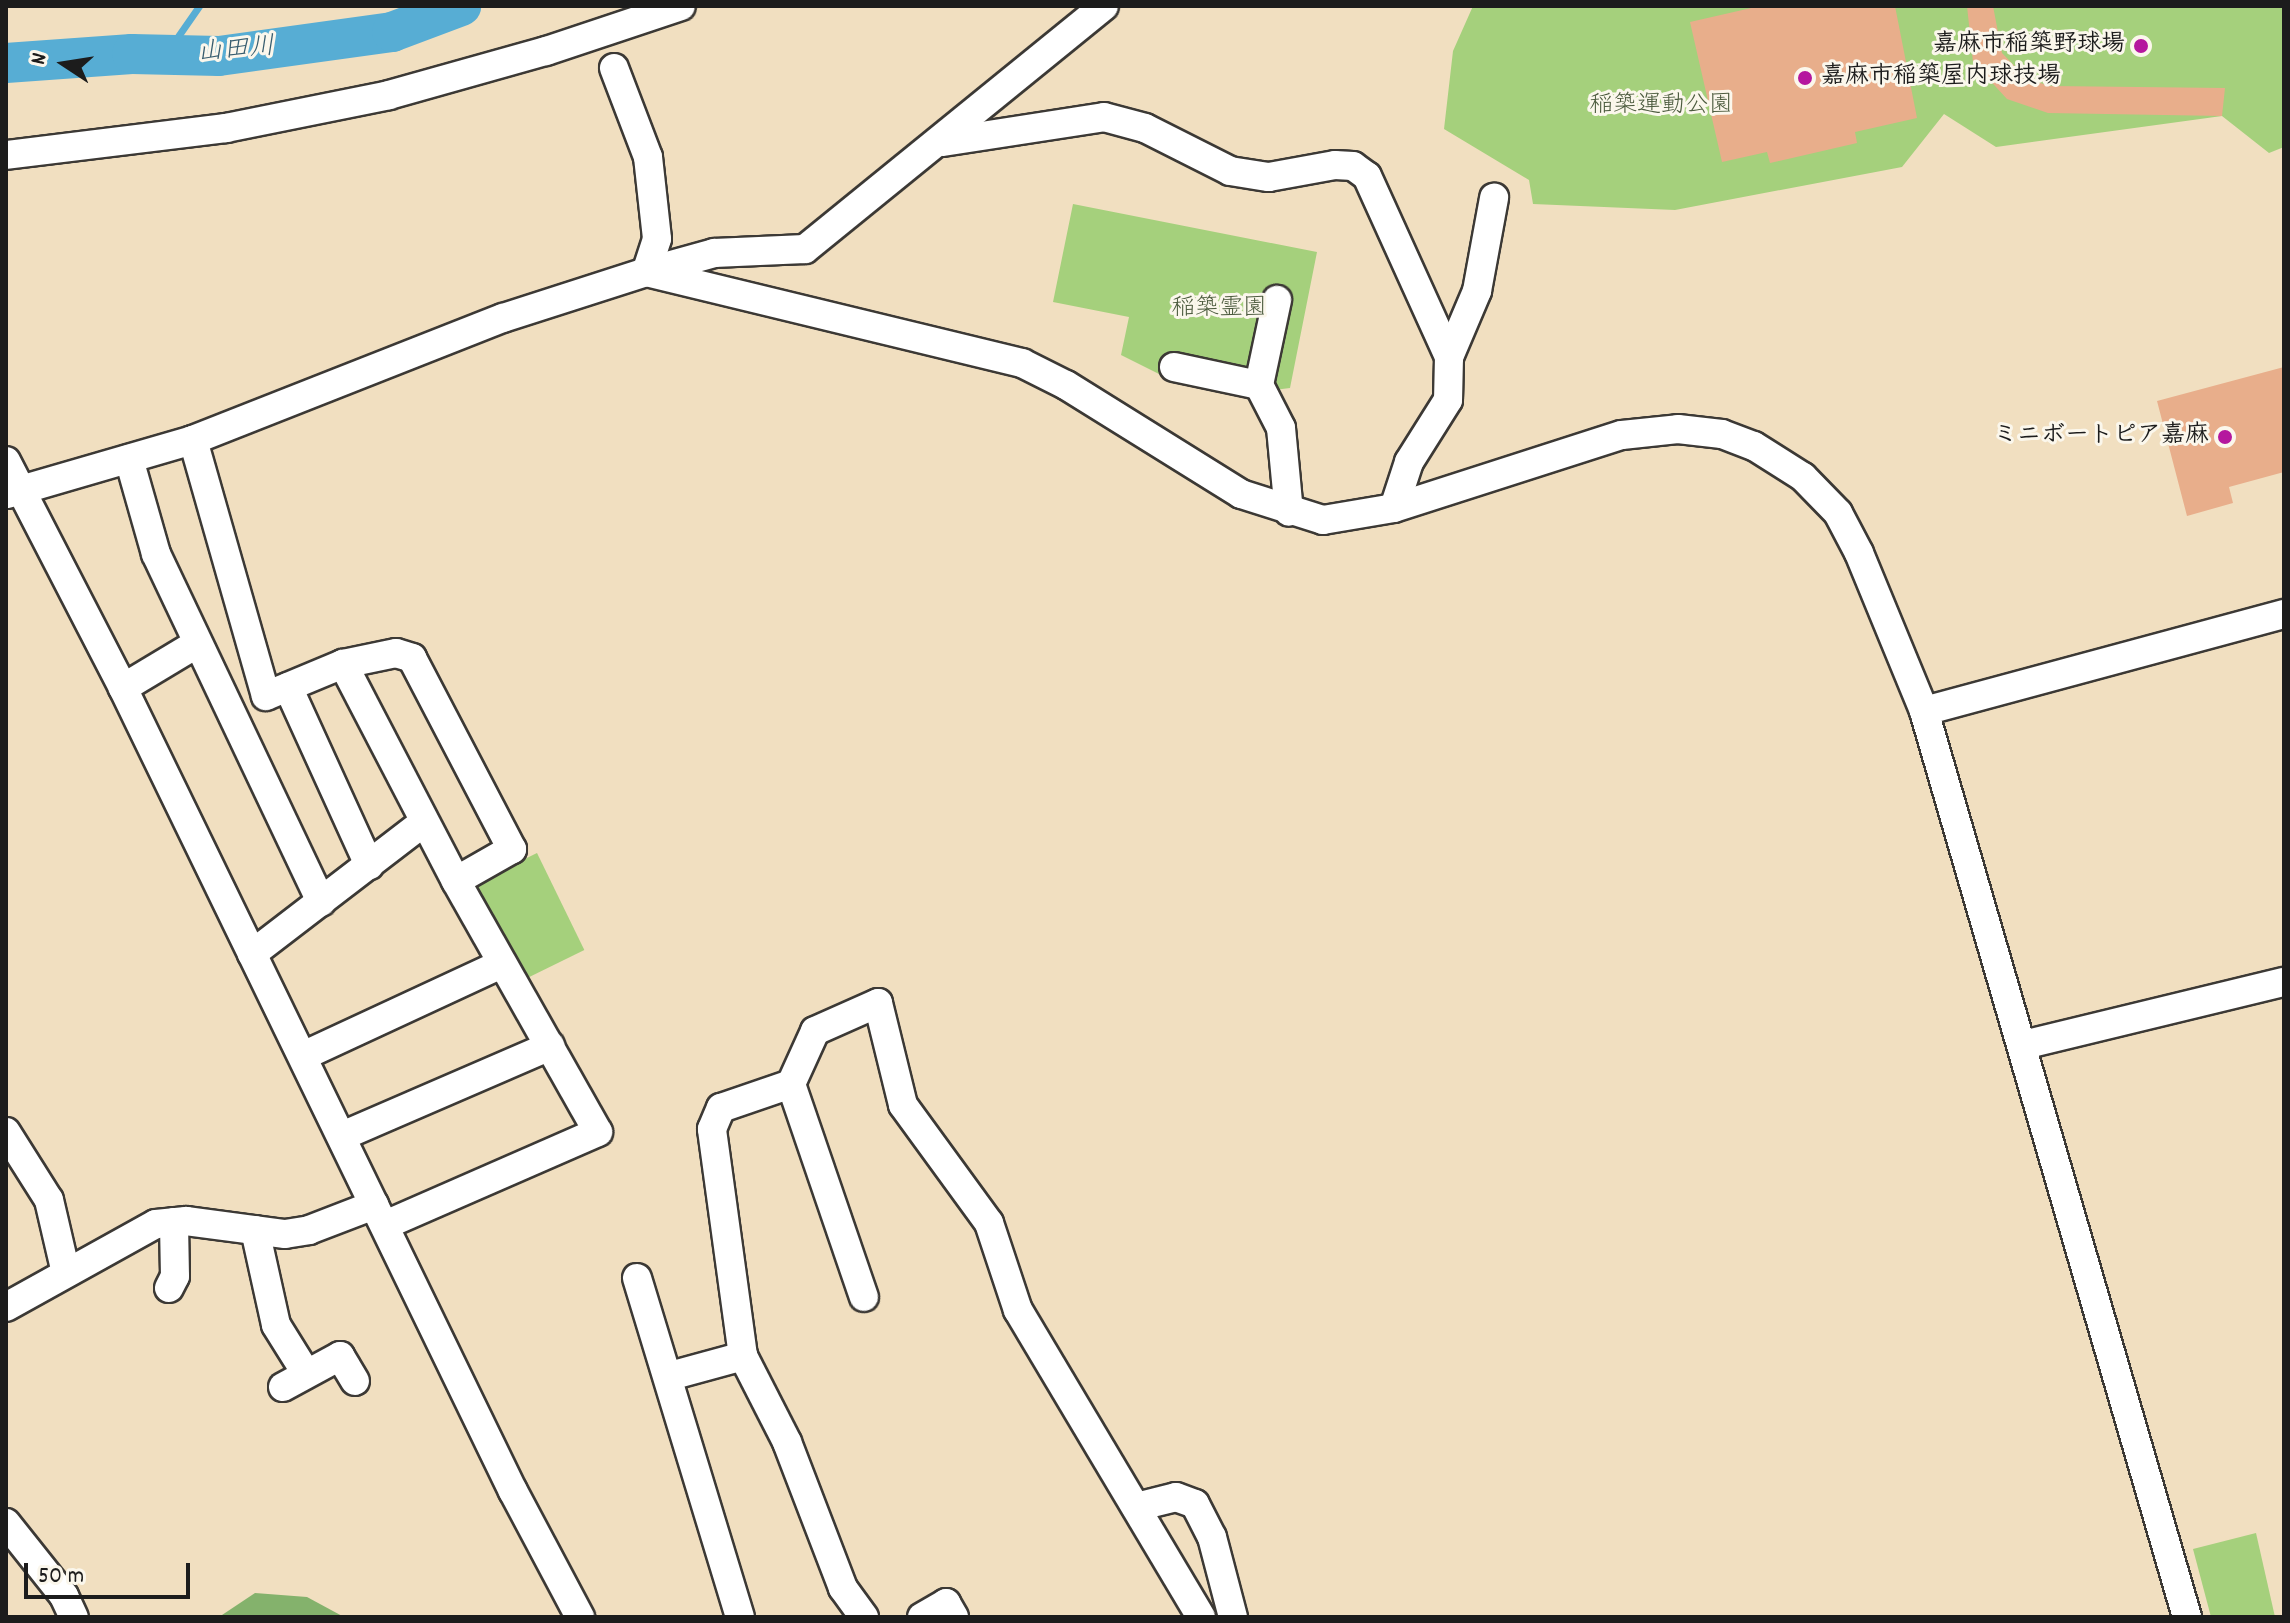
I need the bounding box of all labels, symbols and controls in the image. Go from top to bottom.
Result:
north arrow [24,24,104,104]
water label: 山田川 [196,32,276,70]
place label: 嘉麻市稲築野球場 [1933,32,2125,60]
marker: 嘉麻市稲築野球場 [2132,37,2150,55]
text: N [24,50,56,67]
place label: 嘉麻市稲築屋内球技場 [1821,64,2061,92]
marker: 嘉麻市稲築屋内球技場 [1796,69,1814,87]
park label: 稲築運動公園 [1589,93,1733,121]
park label: 稲築霊園 [1171,296,1267,324]
place label: ミニボートピア嘉麻 [1993,423,2209,451]
marker: ミニボートピア嘉麻 [2216,428,2234,446]
scale bar [28,1547,194,1597]
text: 50 m [38,1560,84,1594]

